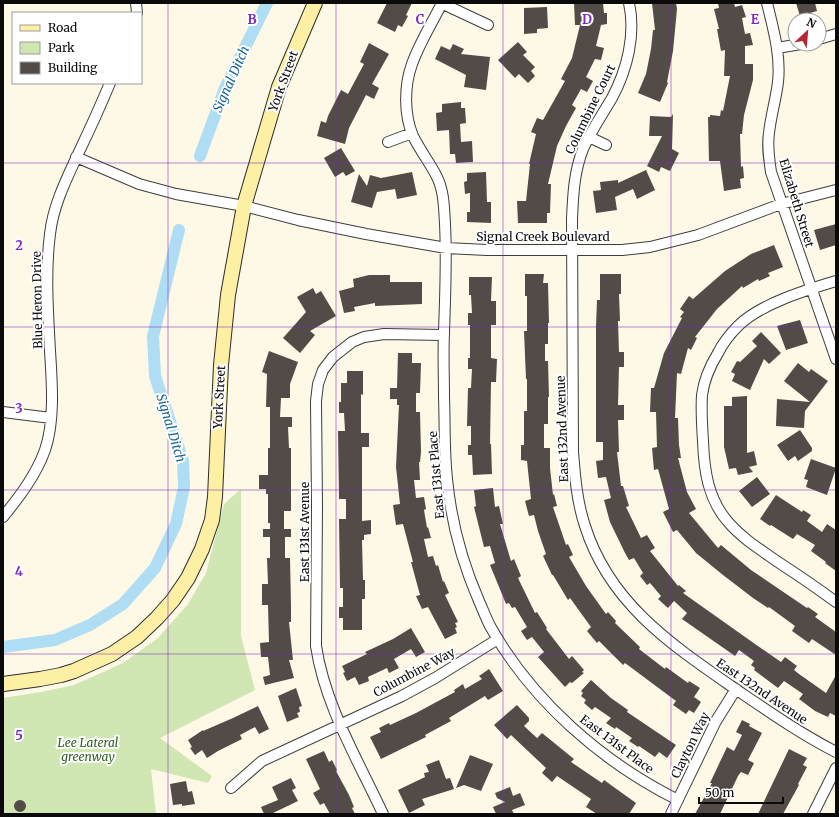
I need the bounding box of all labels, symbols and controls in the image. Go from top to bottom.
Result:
text: B [247,11,257,28]
text: C [416,11,425,28]
text: D [582,11,592,28]
text: E [751,11,760,28]
legend [12,12,142,84]
north arrow [787,12,827,52]
text: N [804,15,819,31]
text: Road [48,20,77,35]
text: Park [48,40,75,55]
water label: Signal Ditch [209,43,253,115]
street label: York Street [265,48,301,114]
text: Building [48,60,98,75]
street label: Columbine Court [562,61,618,156]
street label: Elizabeth Street [776,157,818,249]
street label: Signal Creek Boulevard [476,229,610,244]
text: 2 [15,237,23,254]
street label: Blue Heron Drive [29,251,45,349]
street label: York Street [210,365,228,430]
street label: East 132nd Avenue [553,375,571,483]
water label: Signal Ditch [153,392,190,464]
text: 3 [15,400,23,417]
street label: East 131st Place [425,430,447,520]
street label: East 131st Avenue [297,482,312,582]
text: 4 [15,563,24,580]
street label: Columbine Way [371,644,457,700]
street label: East 132nd Avenue [714,655,810,727]
street label: Clayton Way [668,709,712,781]
street label: East 131st Place [577,711,657,777]
text: 5 [15,727,23,744]
park label: Lee Lateral greenway [58,735,119,764]
scale bar [699,779,783,805]
text: 50 m [705,785,734,800]

